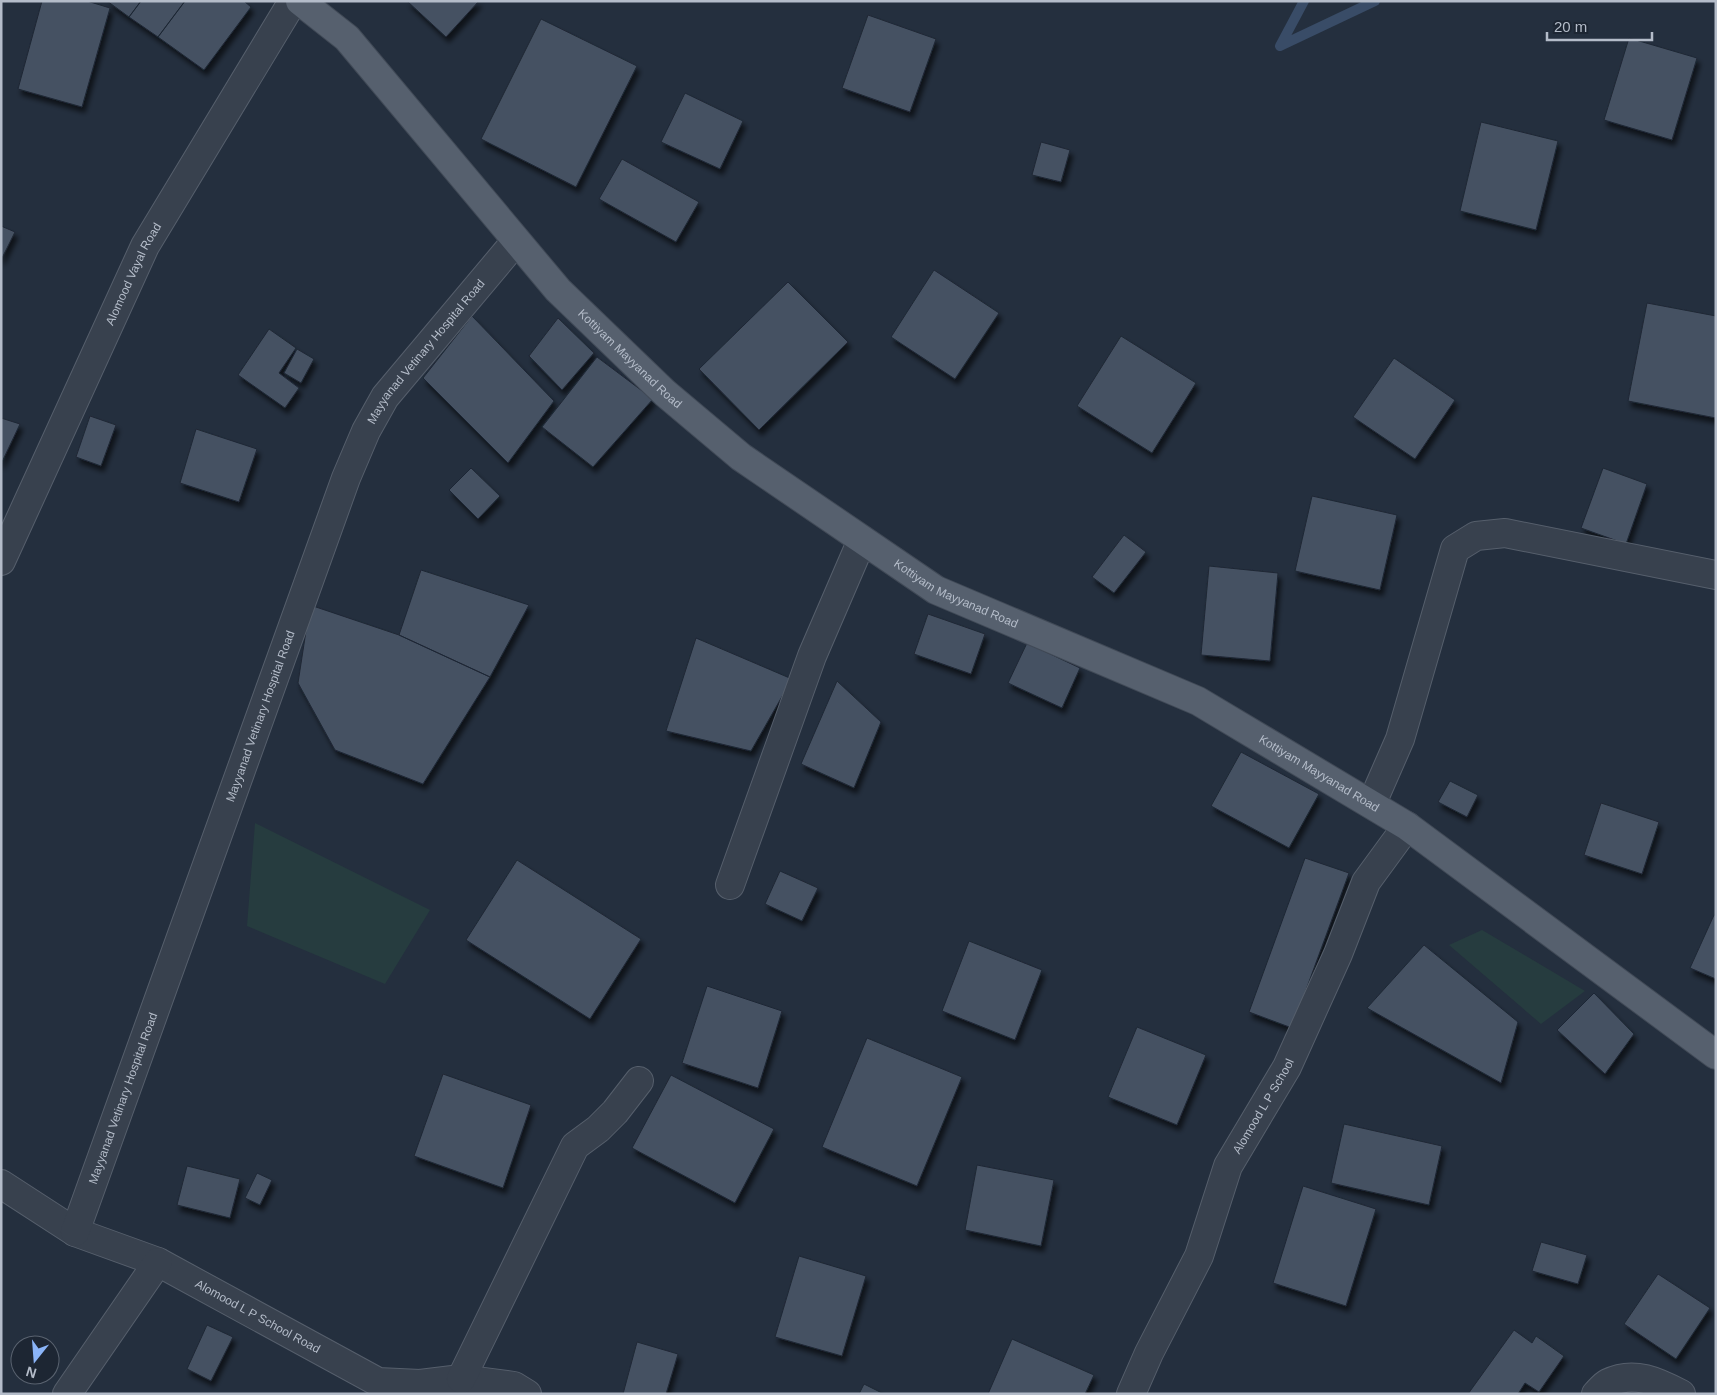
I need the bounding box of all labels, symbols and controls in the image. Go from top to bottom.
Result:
scale bar [1547,10,1652,42]
text: 20 m [1554,18,1587,35]
street label: Alomood Vayal Road [103,220,164,327]
street label: Mayyanad Vetinary Hospital Road [364,277,488,426]
street label: Kottiyam Mayyanad Road [575,306,685,411]
street label: Kottiyam Mayyanad Road [891,556,1020,631]
street label: Mayyanad Vetinary Hospital Road [223,629,298,804]
street label: Kottiyam Mayyanad Road [1256,732,1382,815]
street label: Mayyanad Vetinary Hospital Road [86,1011,160,1186]
street label: Alomood L P School [1230,1056,1297,1156]
street label: Alomood L P School Road [193,1277,323,1356]
north arrow [10,1335,60,1385]
text: N [24,1363,38,1382]

